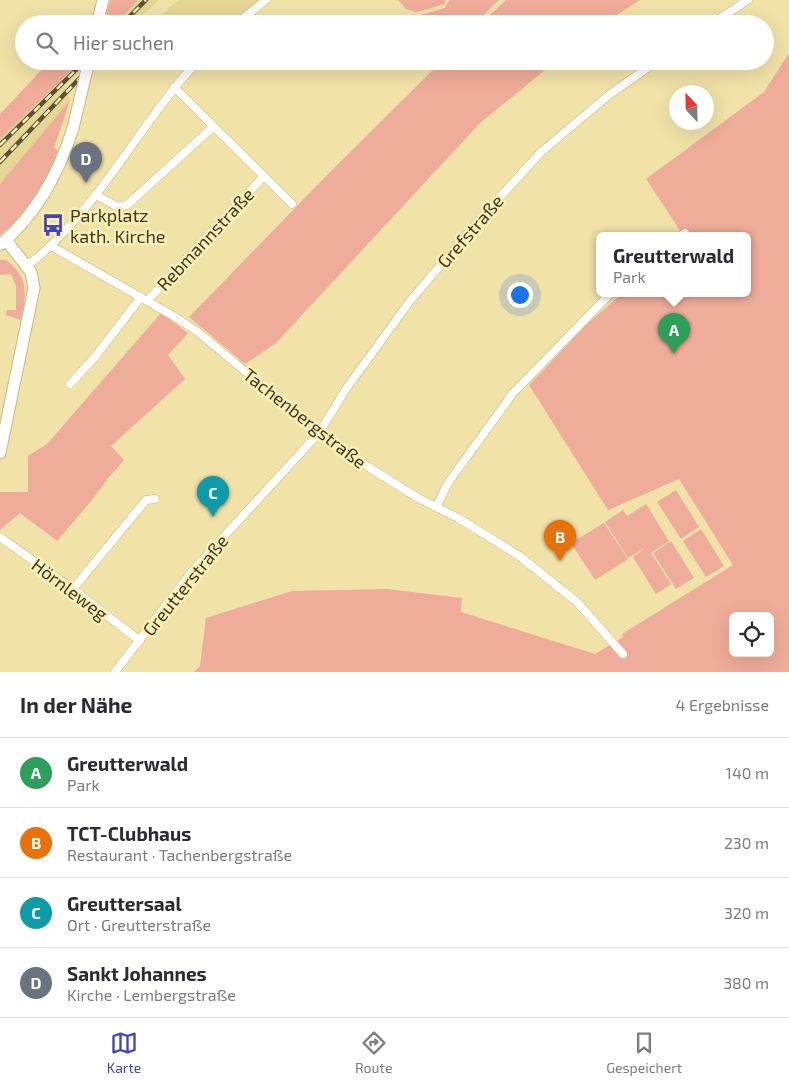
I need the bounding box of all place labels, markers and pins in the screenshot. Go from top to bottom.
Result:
pin: D [70,142,102,183]
place label: Parkplatz kath. Kirche [70,204,166,247]
bus stop icon: Parkplatz kath. Kirche [40,212,66,238]
pin: A [658,313,690,354]
pin: C [197,476,229,517]
pin: B [544,520,576,561]

